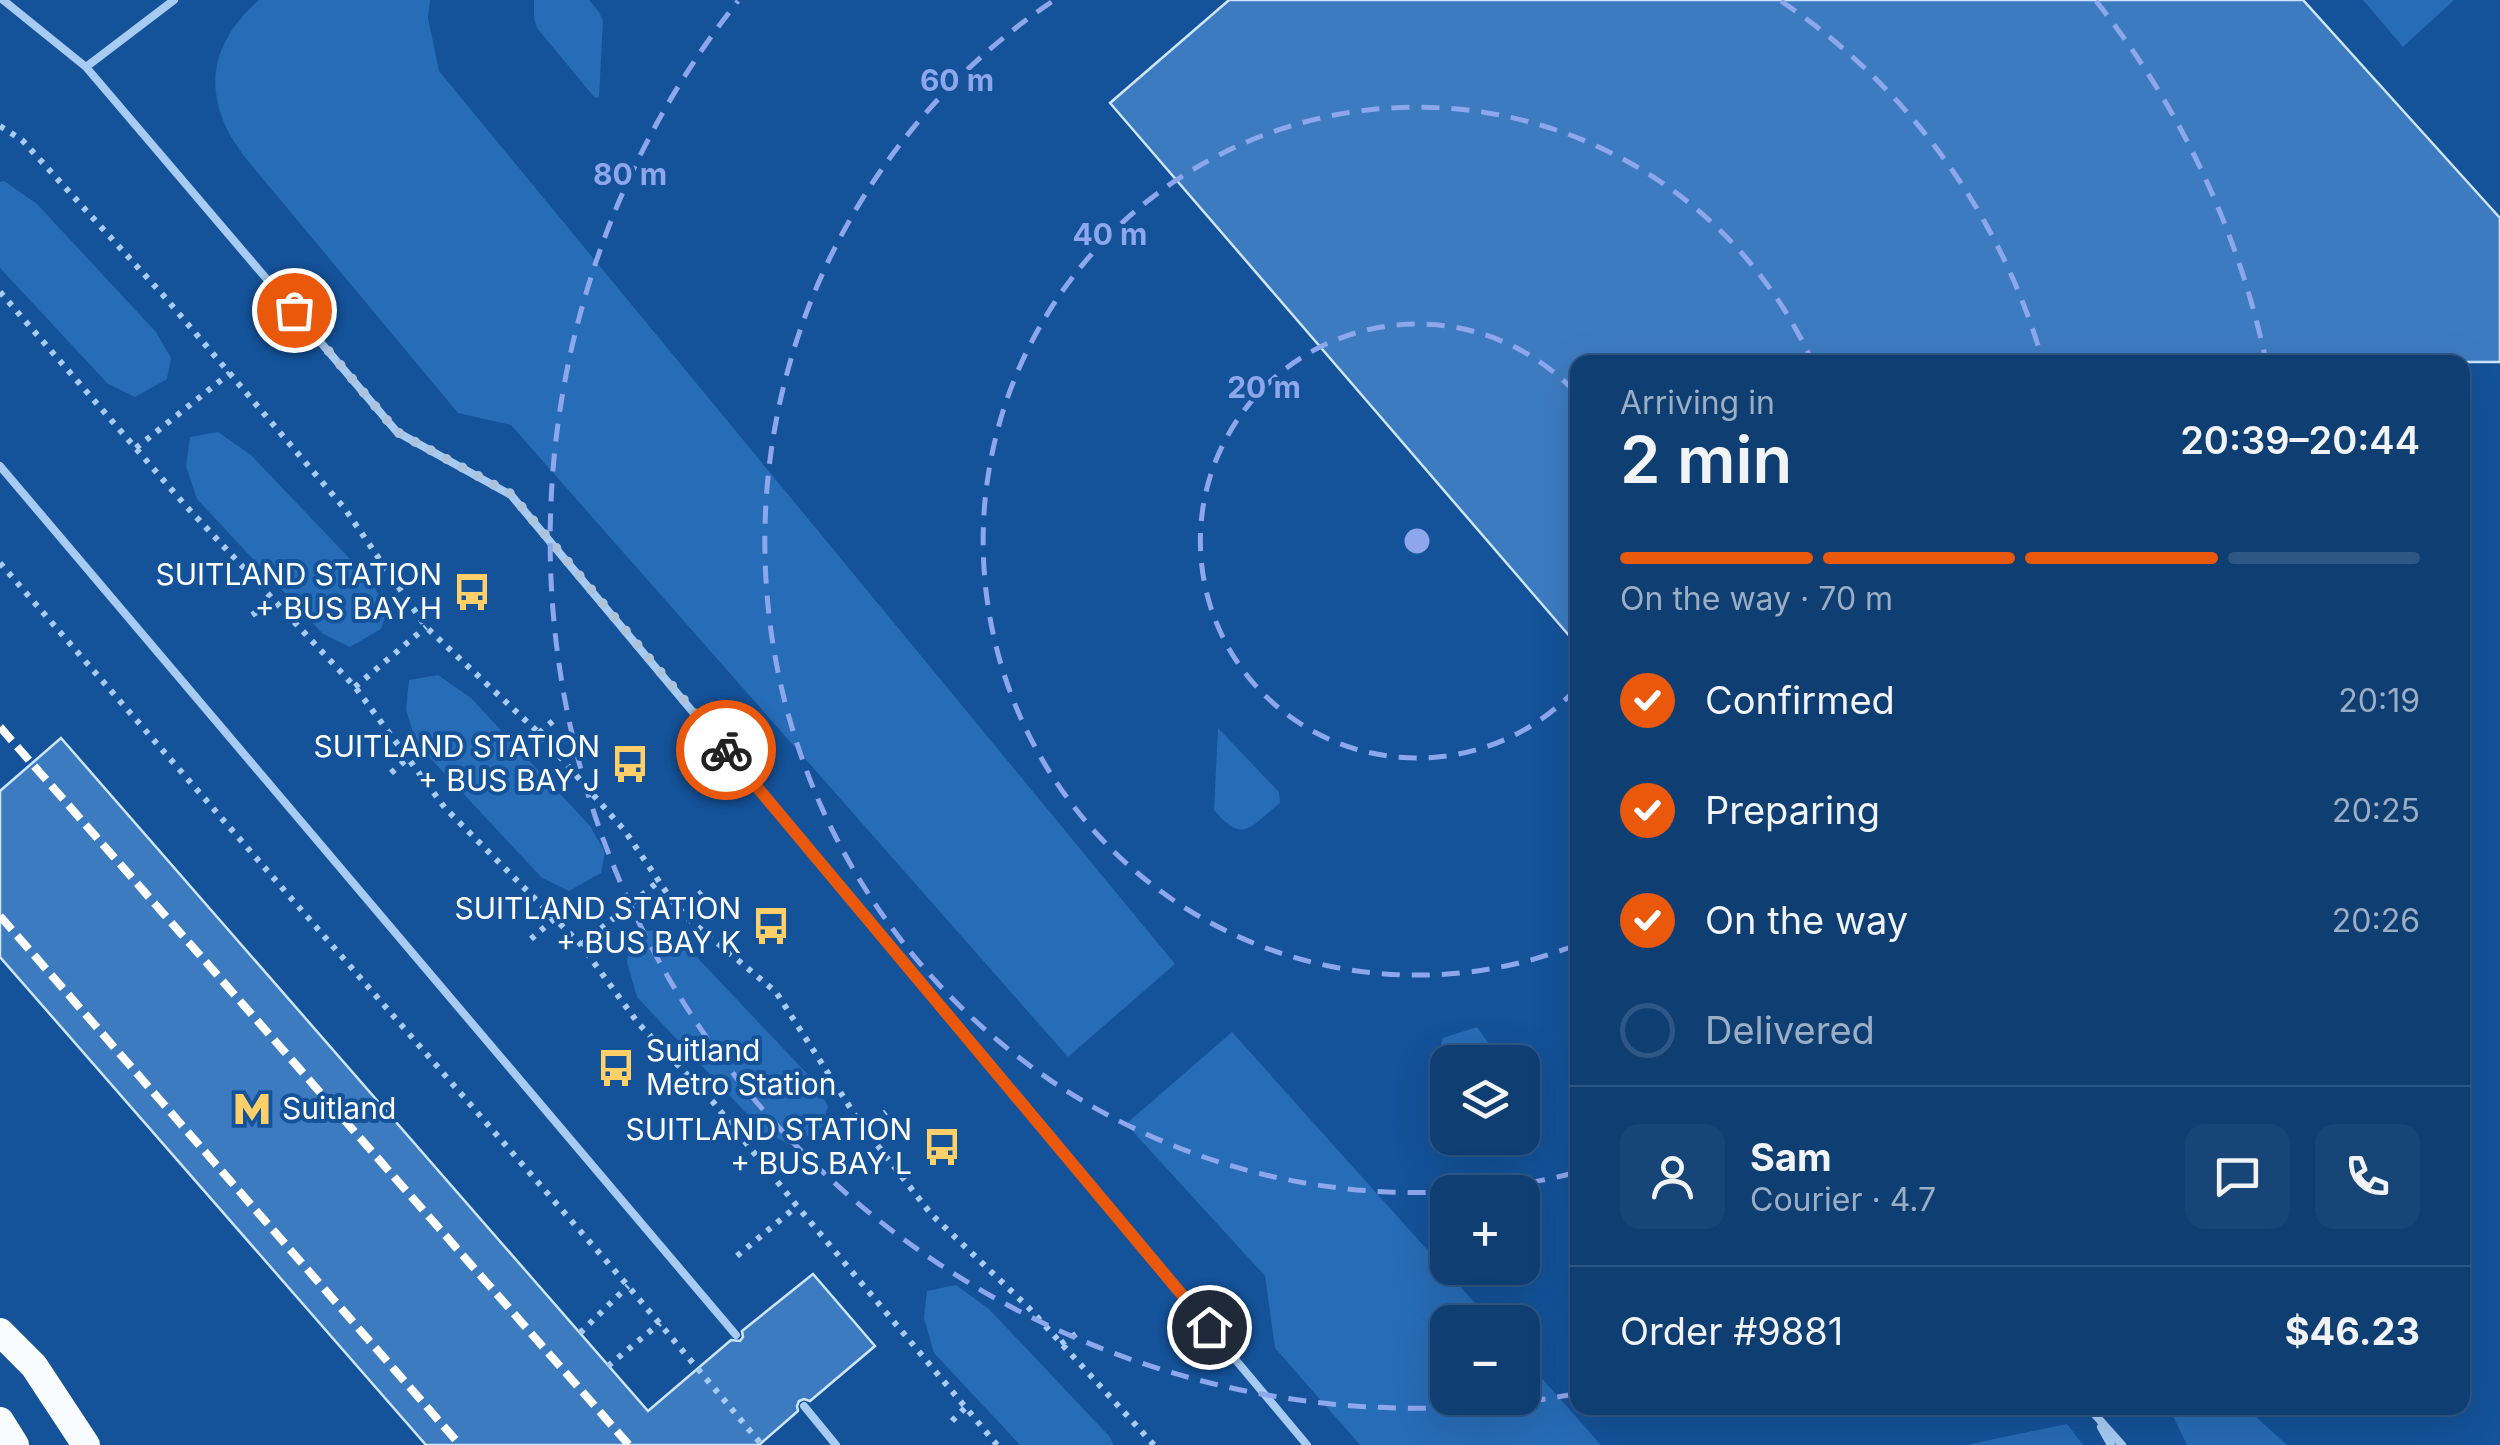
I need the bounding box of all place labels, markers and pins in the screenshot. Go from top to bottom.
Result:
pin [252,268,337,353]
centre of rings [1399,523,1435,559]
place label: SUITLAND STATION + BUS BAY H [155,556,442,626]
bus stop icon: SUITLAND STATION + BUS BAY H [451,571,493,613]
place label: SUITLAND STATION + BUS BAY J [313,728,600,798]
bus stop icon: SUITLAND STATION + BUS BAY J [609,743,651,785]
place label: SUITLAND STATION + BUS BAY K [454,890,741,960]
bus stop icon: SUITLAND STATION + BUS BAY K [750,905,792,947]
place label: Suitland Metro Station [646,1032,836,1102]
bus stop icon: Suitland Metro Station [595,1047,637,1089]
metro station icon: Suitland [231,1088,273,1130]
place label: Suitland [282,1090,396,1126]
place label: SUITLAND STATION + BUS BAY L [625,1111,912,1181]
bus stop icon: SUITLAND STATION + BUS BAY L [921,1126,963,1168]
pin [1167,1285,1252,1370]

